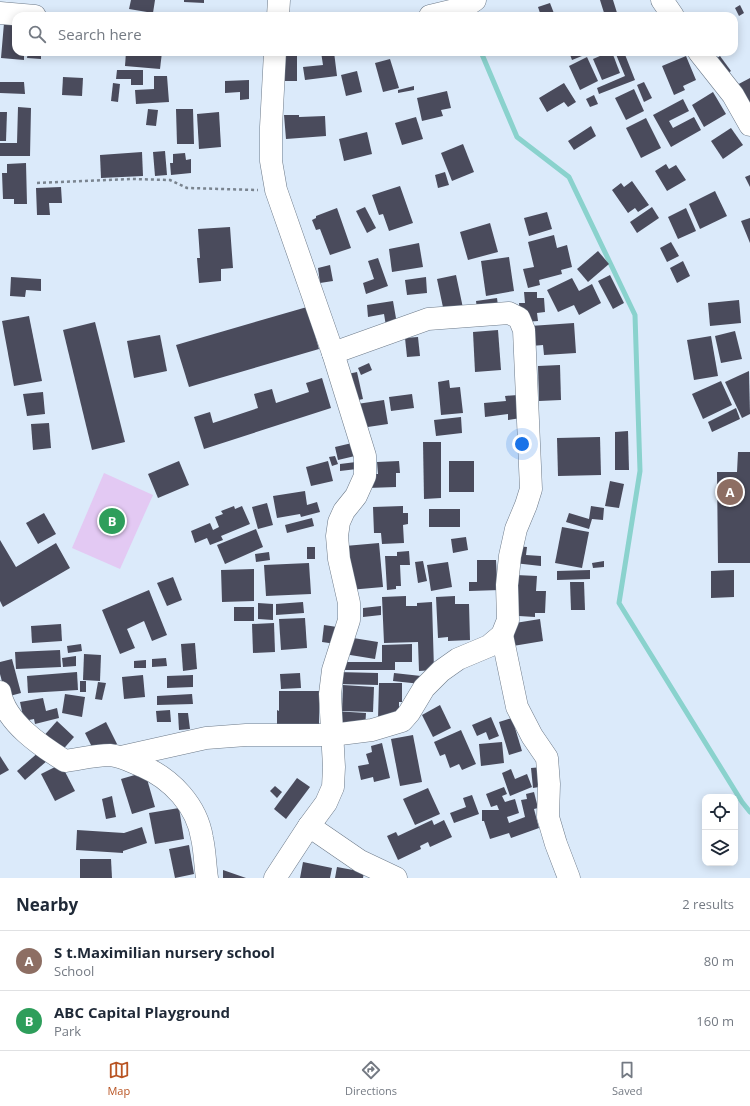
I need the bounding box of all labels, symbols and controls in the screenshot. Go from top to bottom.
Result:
search box [12,12,738,56]
icon: search [26,23,48,45]
text: Search here [58,24,142,44]
your location [512,434,532,454]
pin: A [717,477,743,507]
pin: B [99,506,125,536]
map controls [702,794,738,866]
button: locate [702,794,738,830]
button: layers [702,830,738,866]
text: Nearby [16,893,78,916]
text: 2 results [682,895,734,913]
text: S t.Maximilian nursery school [54,942,275,962]
text: A [25,952,33,970]
text: 80 m [704,952,734,970]
text: School [54,962,94,980]
text: ABC Capital Playground [54,1002,230,1022]
text: B [25,1012,33,1030]
text: 160 m [696,1012,734,1030]
text: Park [54,1022,81,1040]
tab: Map [107,1059,130,1098]
tab: Directions [345,1059,397,1098]
tab: Saved [612,1059,643,1098]

